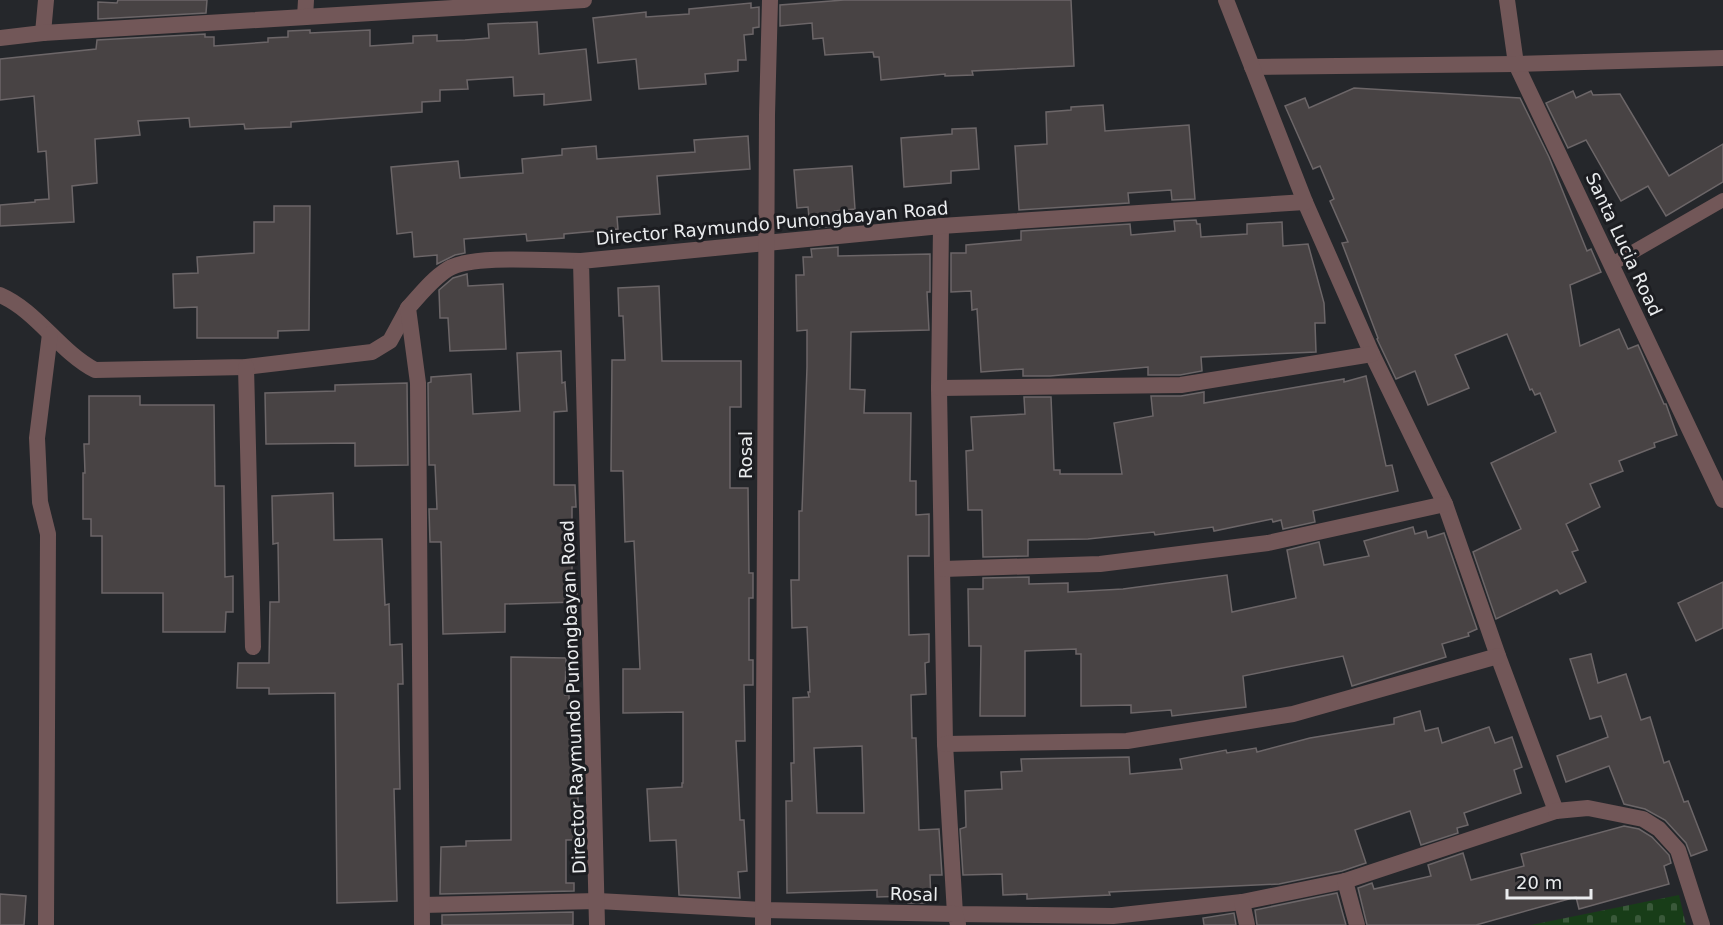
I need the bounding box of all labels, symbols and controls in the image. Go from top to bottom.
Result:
street label: Santa Lucia Road [1582,169,1666,319]
street label: Director Raymundo Punongbayan Road [595,197,949,249]
street label: Rosal [735,431,756,479]
street label: Director Raymundo Punongbayan Road [556,520,590,874]
scale bar [1507,862,1591,900]
text: 20 m [1516,872,1562,893]
street label: Rosal [890,883,938,905]

